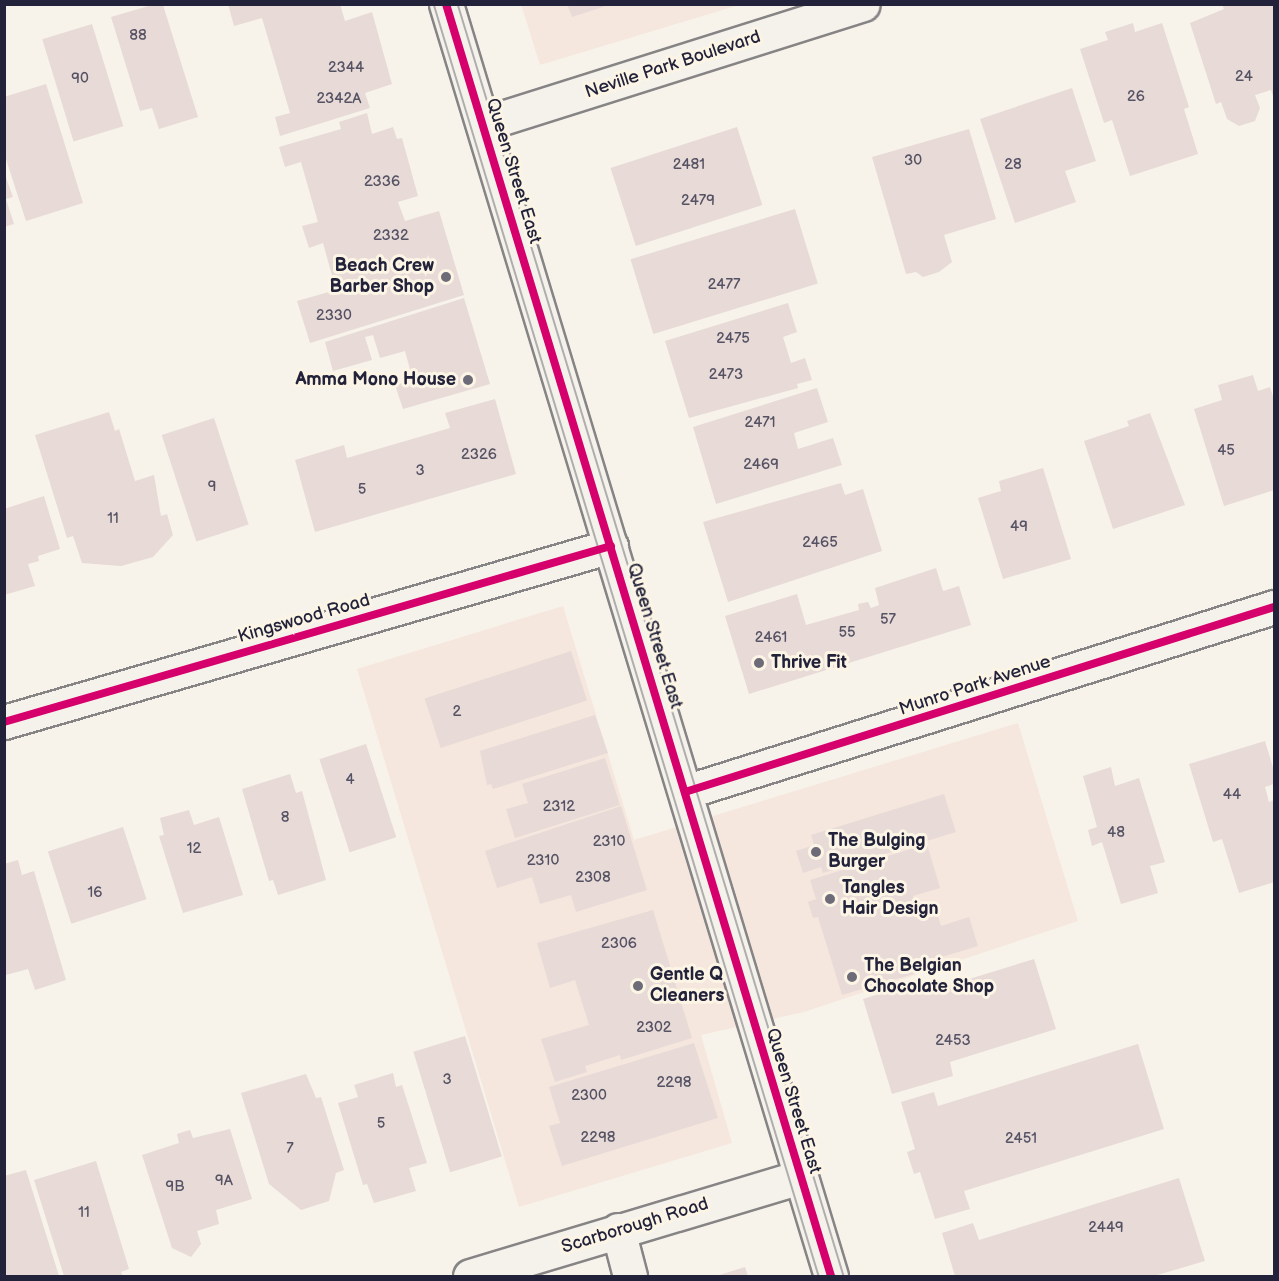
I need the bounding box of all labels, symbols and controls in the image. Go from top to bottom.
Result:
street label: Neville Park Boulevard [582,26,764,104]
house number: 88 [129,27,147,45]
house number: 2344 [328,59,364,77]
house number: 24 [1235,68,1253,86]
house number: 90 [71,70,89,88]
house number: 26 [1127,88,1145,106]
house number: 2342A [317,90,361,108]
street label: Queen Street East [481,96,545,246]
house number: 30 [904,152,922,170]
house number: 2481 [673,156,705,174]
house number: 28 [1004,156,1022,174]
house number: 2336 [364,173,400,191]
house number: 2479 [681,192,715,210]
house number: 2332 [373,227,409,245]
place label: Beach Crew Barber Shop [329,256,434,298]
marker: Beach Crew Barber Shop [439,270,453,284]
house number: 2477 [708,276,740,294]
house number: 2330 [316,307,352,325]
house number: 2475 [716,330,750,348]
house number: 2473 [709,366,743,384]
place label: Amma Mono House [296,369,456,391]
marker: Amma Mono House [461,373,475,387]
house number: 2471 [745,414,775,432]
house number: 45 [1217,442,1235,460]
house number: 2326 [461,446,497,464]
house number: 2469 [743,456,779,474]
house number: 3 [415,462,425,480]
house number: 9 [208,478,216,496]
house number: 5 [358,481,366,499]
house number: 11 [107,510,119,528]
house number: 49 [1010,518,1028,536]
house number: 2465 [802,534,838,552]
street label: Queen Street East [622,561,686,711]
street label: Kingswood Road [236,590,372,648]
house number: 57 [880,611,896,629]
house number: 55 [838,624,856,642]
house number: 2461 [755,629,787,647]
street label: Munro Park Avenue [896,651,1054,721]
place label: Thrive Fit [771,652,847,674]
marker: Thrive Fit [752,656,766,670]
house number: 2 [453,703,461,721]
house number: 4 [345,771,355,789]
house number: 44 [1223,786,1241,804]
house number: 2312 [543,798,575,816]
house number: 8 [281,809,289,827]
house number: 48 [1107,824,1125,842]
place label: The Bulging Burger [828,831,925,874]
house number: 2310 [593,833,625,851]
house number: 12 [187,840,201,858]
marker: The Bulging Burger [809,845,823,859]
house number: 2310 [527,852,559,870]
house number: 2308 [575,869,611,887]
place label: Tangles Hair Design [842,878,938,920]
house number: 16 [88,884,102,902]
marker: Tangles Hair Design [823,892,837,906]
house number: 2306 [601,935,637,953]
place label: The Belgian Chocolate Shop [864,956,994,998]
place label: Gentle Q Cleaners [650,965,724,1008]
marker: The Belgian Chocolate Shop [845,970,859,984]
marker: Gentle Q Cleaners [631,979,645,993]
house number: 2302 [636,1019,672,1037]
street label: Queen Street East [761,1026,825,1176]
house number: 2453 [935,1032,971,1050]
house number: 3 [442,1071,452,1089]
house number: 2298 [656,1074,692,1092]
house number: 2300 [571,1087,607,1105]
house number: 5 [377,1115,385,1133]
house number: 2298 [580,1129,616,1147]
house number: 2451 [1005,1130,1037,1148]
house number: 7 [286,1140,294,1158]
house number: 9A [215,1172,233,1190]
house number: 9B [166,1178,184,1196]
street label: Scarborough Road [559,1193,711,1259]
house number: 11 [78,1204,90,1222]
house number: 2449 [1088,1219,1124,1237]

